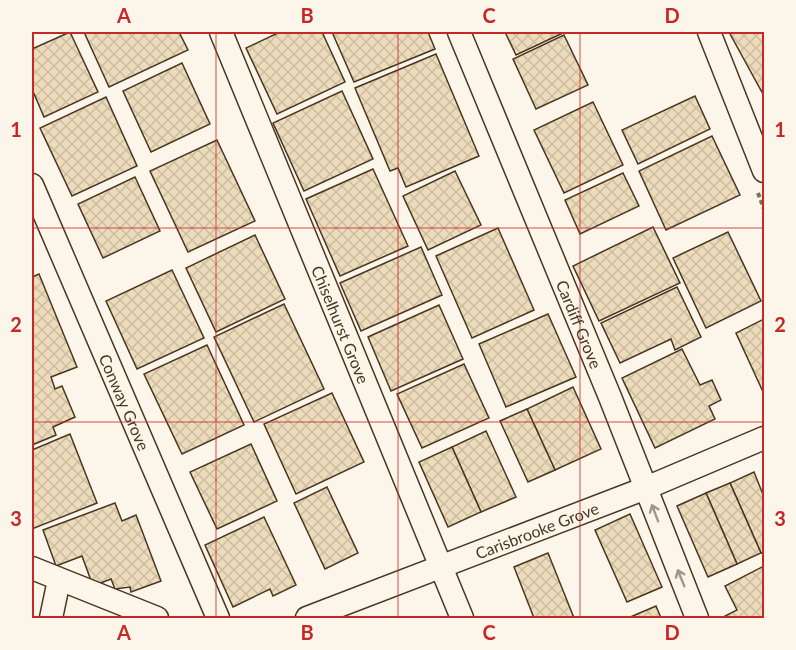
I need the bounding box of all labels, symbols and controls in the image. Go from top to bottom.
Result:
text: A [116,3,131,27]
text: B [300,3,314,27]
text: C [482,3,496,27]
text: D [664,3,680,27]
text: 1 [10,117,22,141]
text: 1 [774,117,786,141]
street label: Chiselhurst Grove [309,263,374,386]
street label: Cardiff Grove [553,277,607,371]
text: 2 [10,312,22,336]
text: 2 [774,312,786,336]
street label: Conway Grove [96,351,154,453]
street label: Carisbrooke Grove [472,498,601,562]
one-way arrow [649,504,660,523]
text: 3 [10,506,22,530]
text: 3 [774,506,786,530]
one-way arrow [675,570,686,588]
text: A [116,620,131,644]
text: B [300,620,314,644]
text: C [482,620,496,644]
text: D [664,620,680,644]

